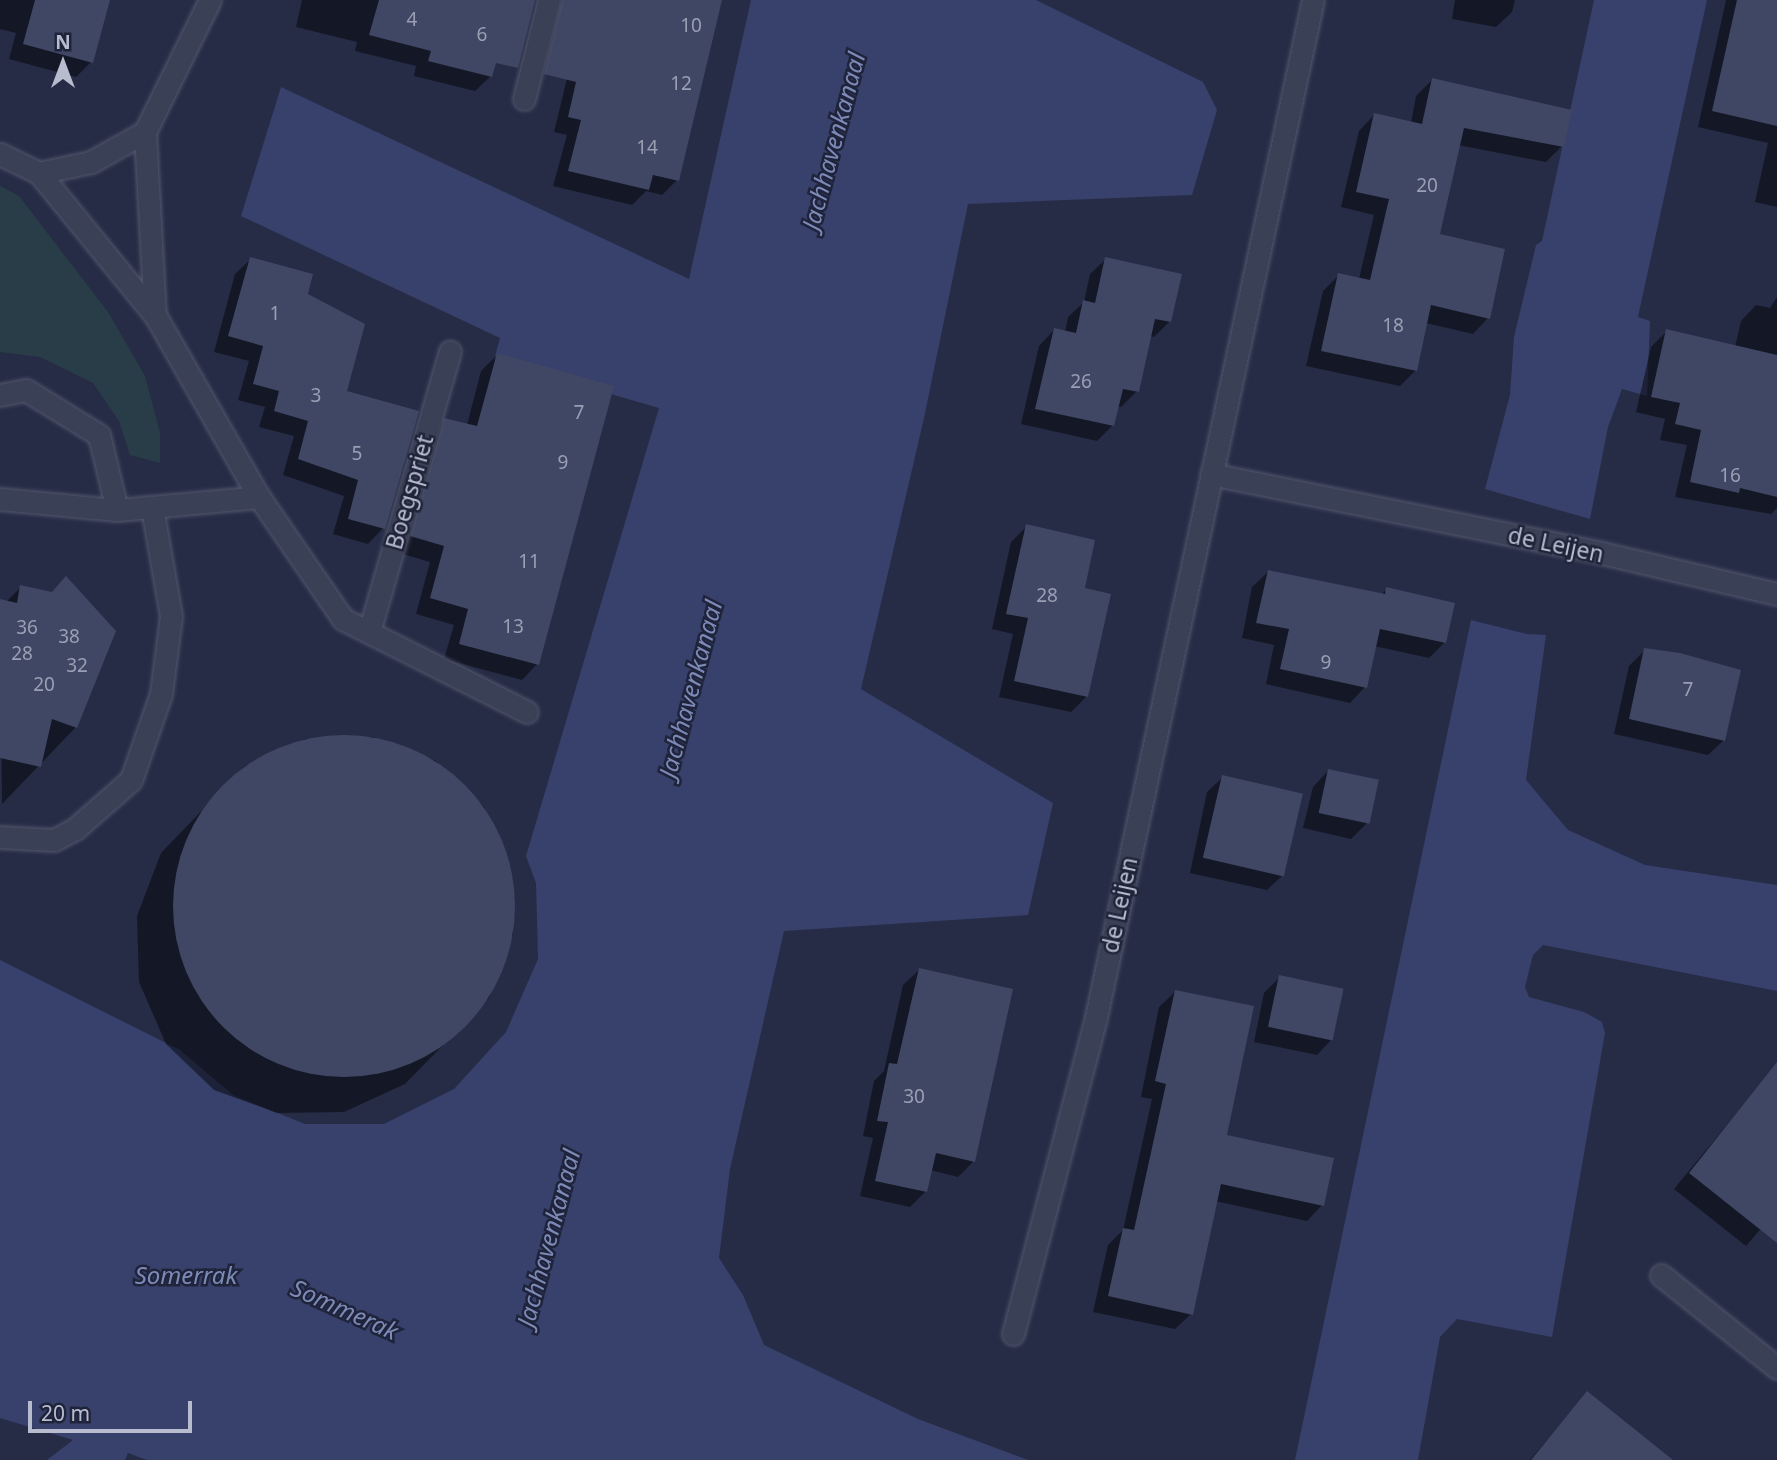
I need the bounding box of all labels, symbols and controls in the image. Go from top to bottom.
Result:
house number: 4 [407,9,417,31]
house number: 10 [680,15,702,37]
house number: 6 [477,24,487,46]
north arrow [28,28,98,98]
text: N [55,29,71,55]
water label: Jachhavenkanaal [795,49,871,233]
house number: 12 [670,73,692,95]
house number: 14 [636,137,658,159]
house number: 20 [1416,175,1438,197]
house number: 1 [270,303,280,325]
house number: 18 [1382,315,1404,337]
house number: 26 [1070,371,1092,393]
house number: 3 [311,385,321,407]
house number: 7 [574,402,584,424]
street label: Boegspriet [379,432,439,552]
house number: 5 [352,443,362,465]
house number: 9 [558,452,568,474]
house number: 16 [1719,465,1741,487]
street label: de Leijen [1506,520,1606,568]
house number: 11 [518,551,540,573]
house number: 28 [1036,585,1058,607]
water label: Jachhavenkanaal [652,597,728,781]
house number: 13 [502,616,524,638]
house number: 36 [16,617,38,639]
house number: 38 [58,626,80,648]
house number: 28 [11,643,33,665]
house number: 9 [1321,652,1331,674]
house number: 32 [66,655,88,677]
house number: 20 [33,674,55,696]
house number: 7 [1683,679,1693,701]
street label: de Leijen [1095,855,1143,955]
house number: 30 [903,1086,925,1108]
water label: Jachhavenkanaal [510,1146,586,1330]
water label: Somerrak [135,1261,237,1289]
water label: Sommerak [287,1273,403,1345]
scale bar [32,1386,196,1430]
text: 20 m [41,1399,90,1427]

